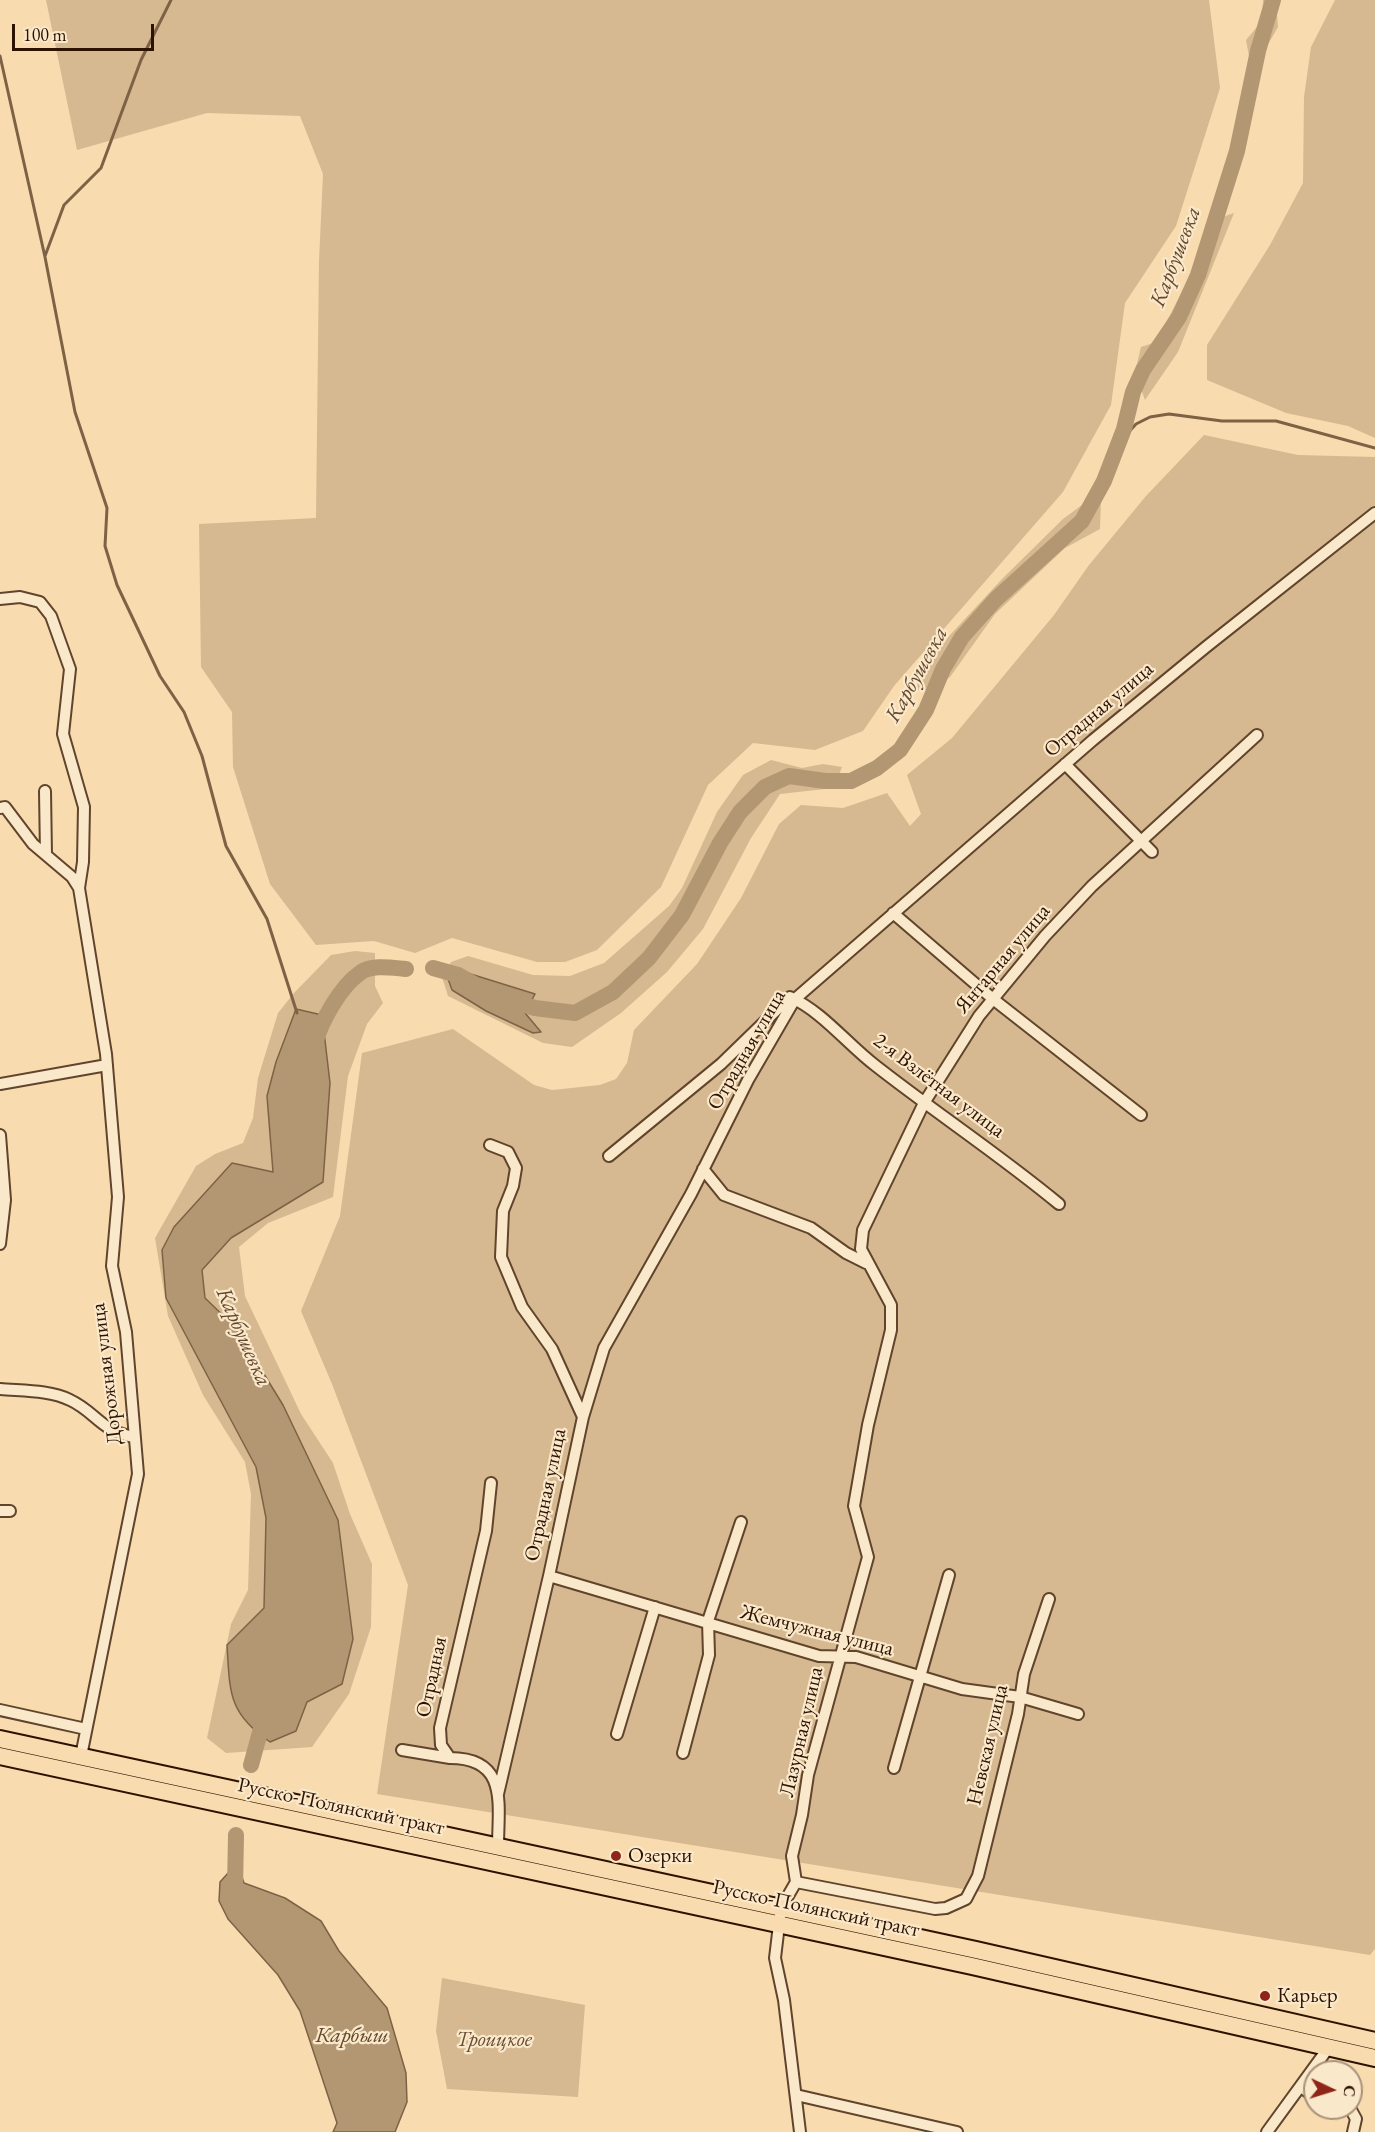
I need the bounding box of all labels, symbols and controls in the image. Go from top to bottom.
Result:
scale bar [15,12,158,50]
text: 100 m [23,23,67,46]
water label: Карбушевка [1145,203,1207,311]
water label: Карбушевка [880,623,954,727]
street label: Отрадная улица [1039,657,1159,763]
street label: Янтарная улица [950,899,1056,1019]
street label: Отрадная улица [702,985,792,1115]
street label: 2-я Взлётная улица [868,1028,1010,1144]
water label: Карбушевка [210,1284,276,1390]
street label: Дорожная улица [86,1302,128,1446]
street label: Отрадная улица [520,1426,572,1564]
street label: Жемчужная улица [738,1600,896,1662]
street label: Отрадная [411,1634,453,1720]
street label: Лазурная улица [775,1664,829,1800]
street label: Невская улица [962,1682,1014,1808]
street label: Русско-Полянский тракт [235,1773,447,1841]
place label: Озерки [628,1843,692,1869]
marker: Озерки [609,1849,623,1863]
street label: Русско-Полянский тракт [710,1875,922,1943]
place label: Карьер [1277,1983,1338,2009]
marker: Карьер [1258,1989,1272,2003]
water label: Карбыш [315,2023,389,2049]
park label: Троицкое [456,2027,532,2053]
north arrow [1303,2060,1363,2120]
text: С [1339,2085,1360,2098]

